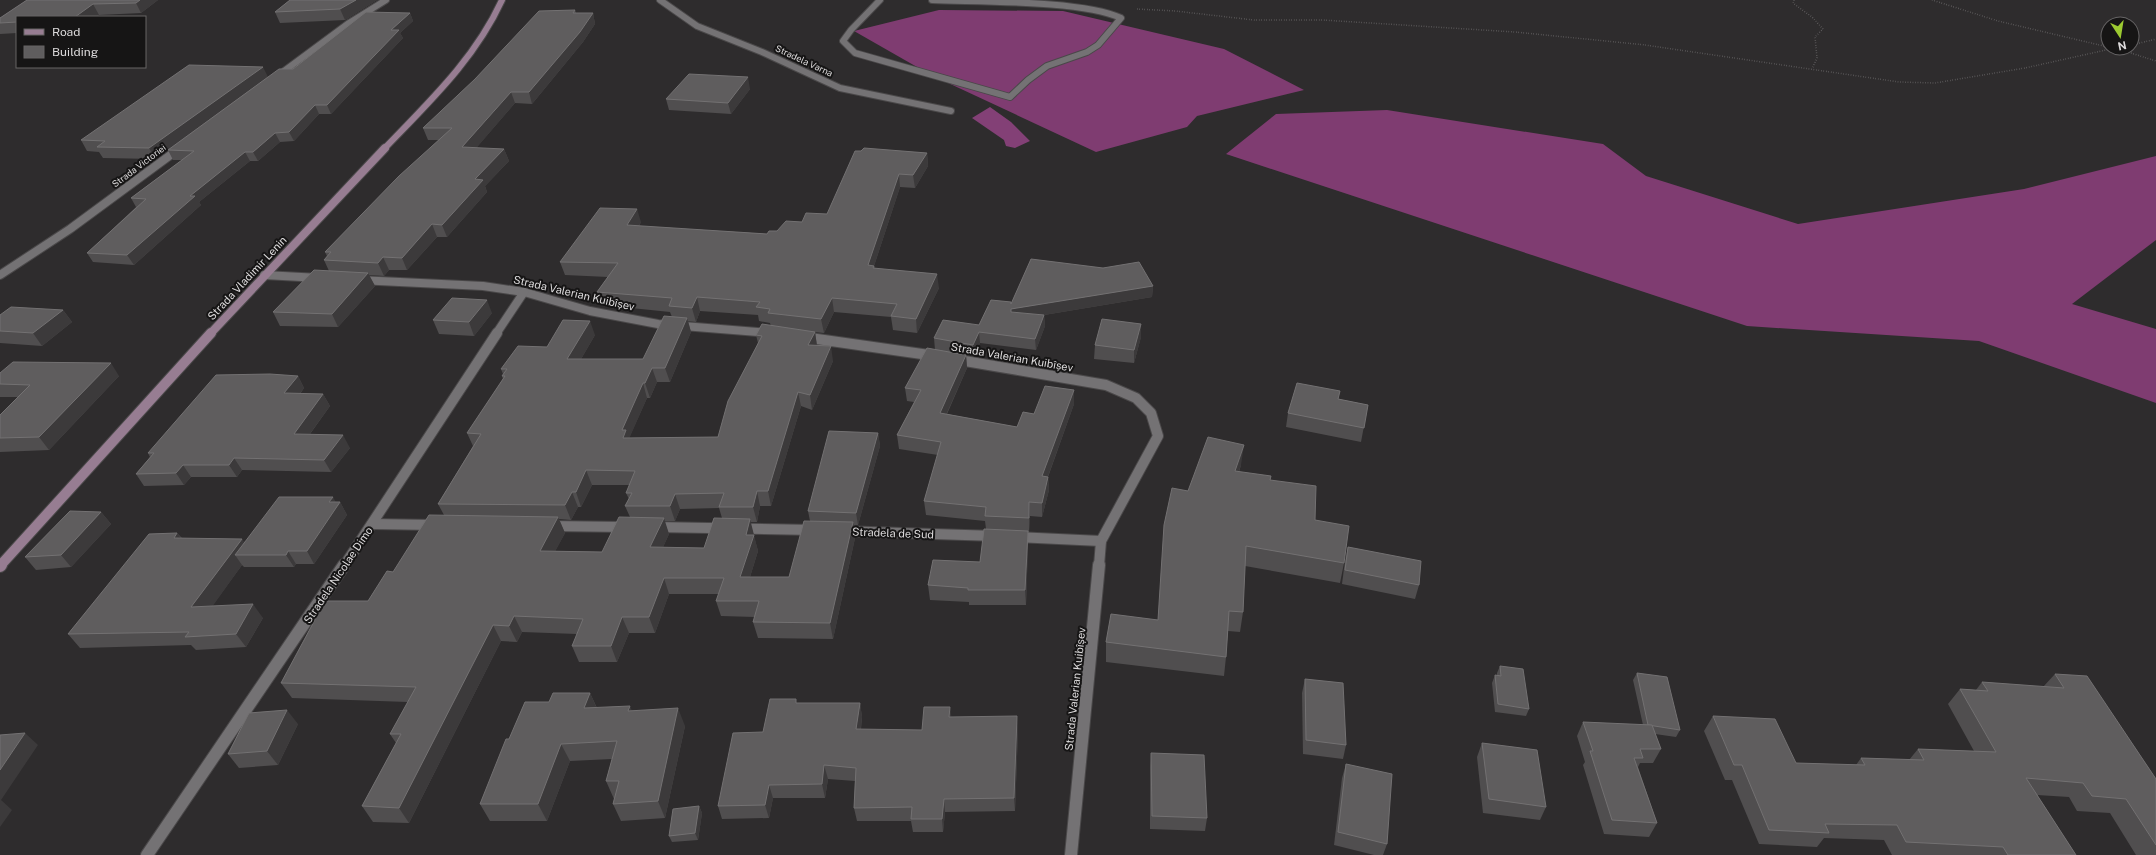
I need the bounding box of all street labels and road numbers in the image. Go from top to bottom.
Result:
street label: Stradela Varna [774,42,835,79]
street label: Strada Victoriei [110,142,168,189]
street label: Strada Vladimir Lenin [205,234,289,322]
street label: Strada Valerian Kuibîșev [512,273,636,313]
street label: Strada Valerian Kuibîșev [950,340,1075,374]
street label: Stradela Nicolae Dimo [301,524,375,626]
street label: Stradela de Sud [852,526,934,540]
street label: Strada Valerian Kuibîșev [1063,626,1087,751]

